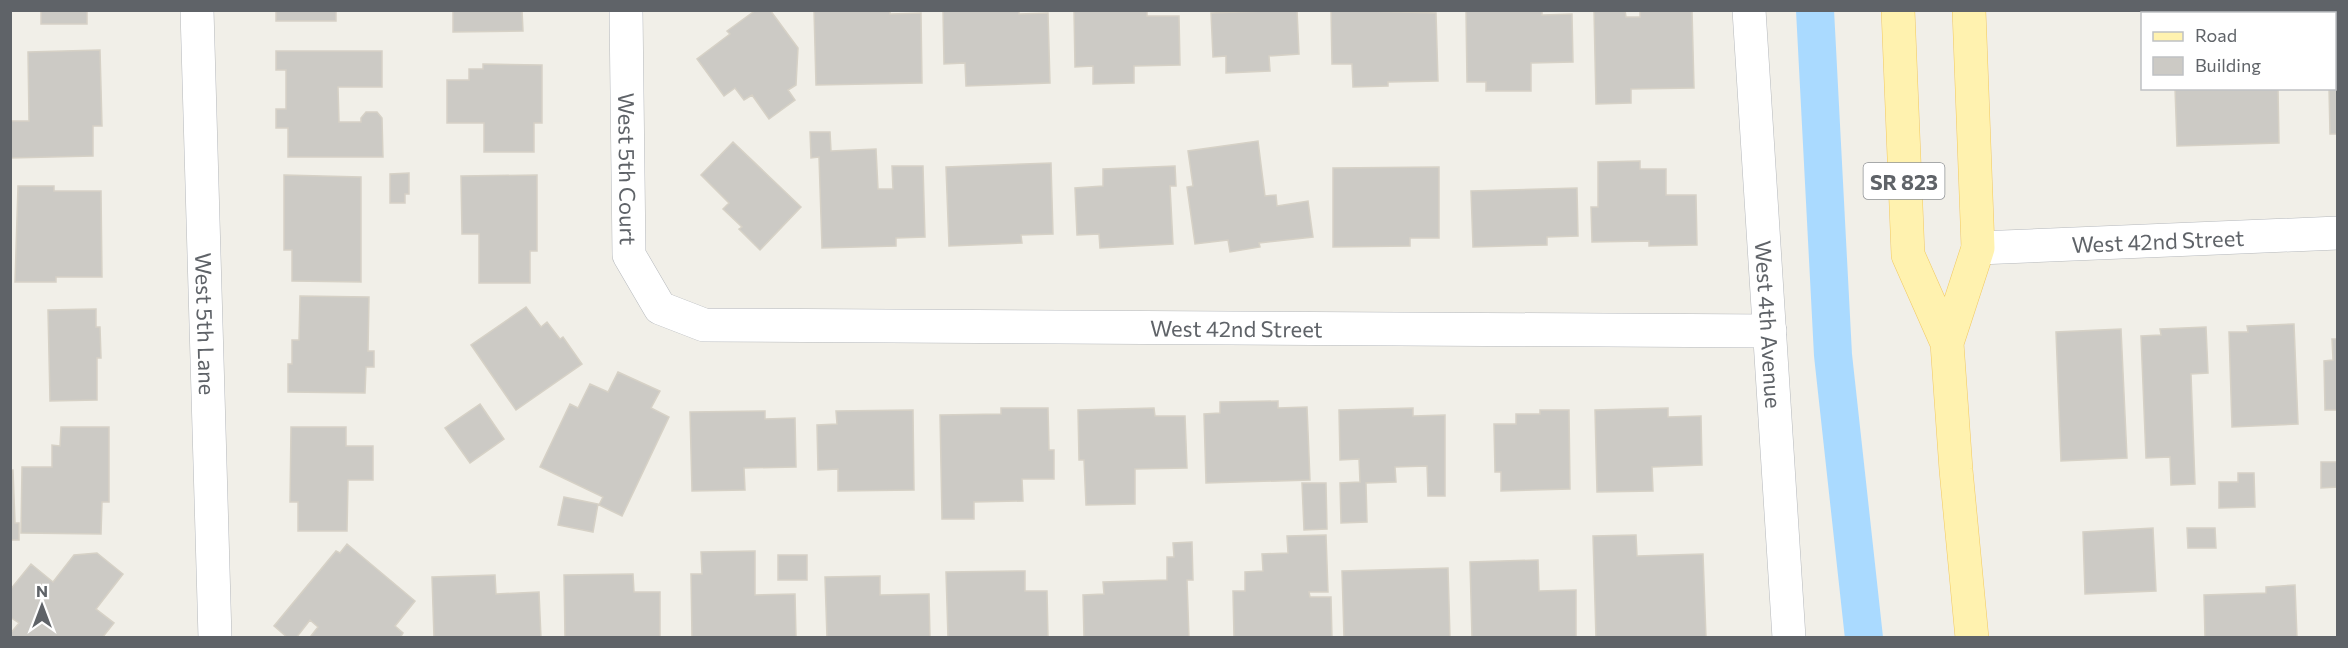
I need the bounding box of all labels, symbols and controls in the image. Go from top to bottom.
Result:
legend [2141,12,2336,90]
text: Road [2195,24,2237,46]
text: Building [2195,54,2261,76]
street label: West 5th Court [614,93,642,245]
road number: SR 823 [1864,163,1944,199]
street label: West 42nd Street [2071,223,2245,258]
street label: West 4th Avenue [1750,240,1788,409]
street label: West 5th Lane [190,252,222,396]
street label: West 42nd Street [1150,314,1323,342]
north arrow [12,576,72,636]
text: N [36,581,48,600]

